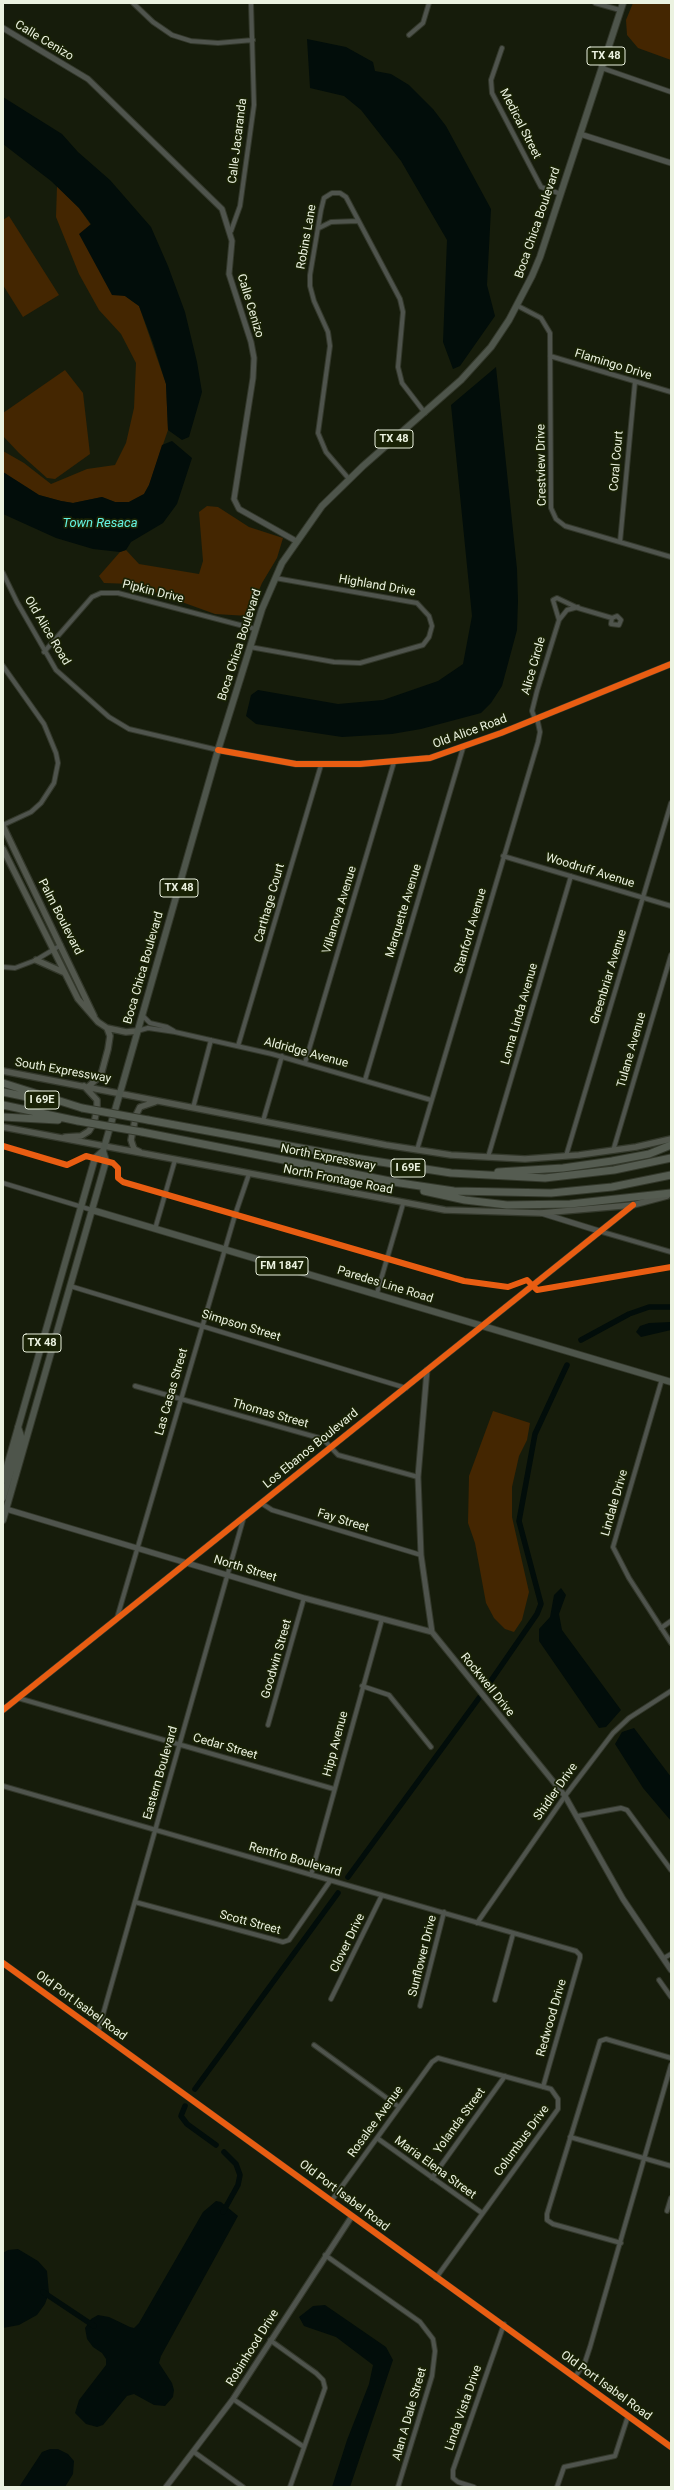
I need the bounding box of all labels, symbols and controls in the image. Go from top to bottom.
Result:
street label: Calle Cenizo [12,18,76,64]
road number: TX 48 [587,47,625,65]
street label: Medical Street [496,86,544,162]
street label: Calle Jacaranda [226,98,250,184]
street label: Boca Chica Boulevard [512,166,564,280]
street label: Robins Lane [294,203,320,271]
street label: Calle Cenizo [233,272,267,340]
street label: Flamingo Drive [573,346,653,384]
street label: Crestview Drive [534,424,550,506]
road number: TX 48 [375,430,413,448]
street label: Coral Court [607,430,627,492]
water label: Town Resaca [62,516,138,532]
street label: Highland Drive [338,572,416,600]
street label: Pipkin Drive [121,577,185,607]
street label: Boca Chica Boulevard [215,587,265,703]
street label: Old Alice Road [21,594,73,668]
street label: Alice Circle [519,635,549,697]
street label: Old Alice Road [431,712,509,752]
street label: Woodruff Avenue [544,851,636,891]
street label: Carthage Court [252,862,288,944]
street label: Marquette Avenue [383,862,425,960]
street label: Villanova Avenue [320,864,360,956]
street label: Palm Boulevard [35,877,85,957]
road number: TX 48 [160,879,198,897]
street label: Stanford Avenue [452,887,490,975]
street label: Boca Chica Boulevard [121,910,167,1026]
street label: Greenbriar Avenue [588,928,630,1026]
street label: Loma Linda Avenue [499,962,541,1066]
street label: Tulane Avenue [614,1011,650,1089]
street label: Aldridge Avenue [262,1035,350,1071]
street label: South Expressway [14,1055,112,1087]
road number: I 69E [25,1091,59,1109]
street label: North Expressway [279,1142,377,1174]
road number: I 69E [391,1159,425,1177]
street label: North Frontage Road [282,1162,394,1198]
road number: FM 1847 [256,1257,308,1275]
street label: Paredes Line Road [335,1264,435,1306]
street label: Simpson Street [200,1307,282,1345]
road number: TX 48 [23,1334,61,1352]
street label: Las Casas Street [153,1347,191,1437]
street label: Thomas Street [230,1396,310,1432]
street label: Los Ebanos Boulevard [260,1406,362,1492]
street label: Lindale Drive [599,1468,631,1538]
street label: Fay Street [315,1506,371,1536]
street label: North Street [212,1553,278,1585]
street label: Goodwin Street [259,1618,295,1700]
street label: Rockwell Drive [457,1650,517,1720]
street label: Hipp Avenue [320,1710,352,1778]
street label: Eastern Boulevard [141,1725,181,1821]
street label: Cedar Street [191,1731,259,1763]
street label: Shidler Drive [531,1761,581,1823]
street label: Rentfro Boulevard [247,1840,343,1880]
street label: Scott Street [218,1908,282,1938]
street label: Clover Drive [328,1911,368,1975]
street label: Sunflower Drive [406,1914,440,1998]
street label: Old Port Isabel Road [33,1968,129,2044]
street label: Redwood Drive [534,1978,570,2058]
street label: Rosalee Avenue [345,2083,407,2161]
street label: Yolanda Street [431,2085,489,2157]
street label: Columbus Drive [491,2103,553,2179]
street label: Maria Elena Street [391,2134,479,2202]
street label: Old Port Isabel Road [296,2157,392,2235]
street label: Robinhood Drive [224,2307,282,2389]
street label: Old Port Isabel Road [558,2348,654,2424]
street label: Linda Vista Drive [443,2363,485,2453]
street label: Alan A Dale Street [390,2366,430,2462]

